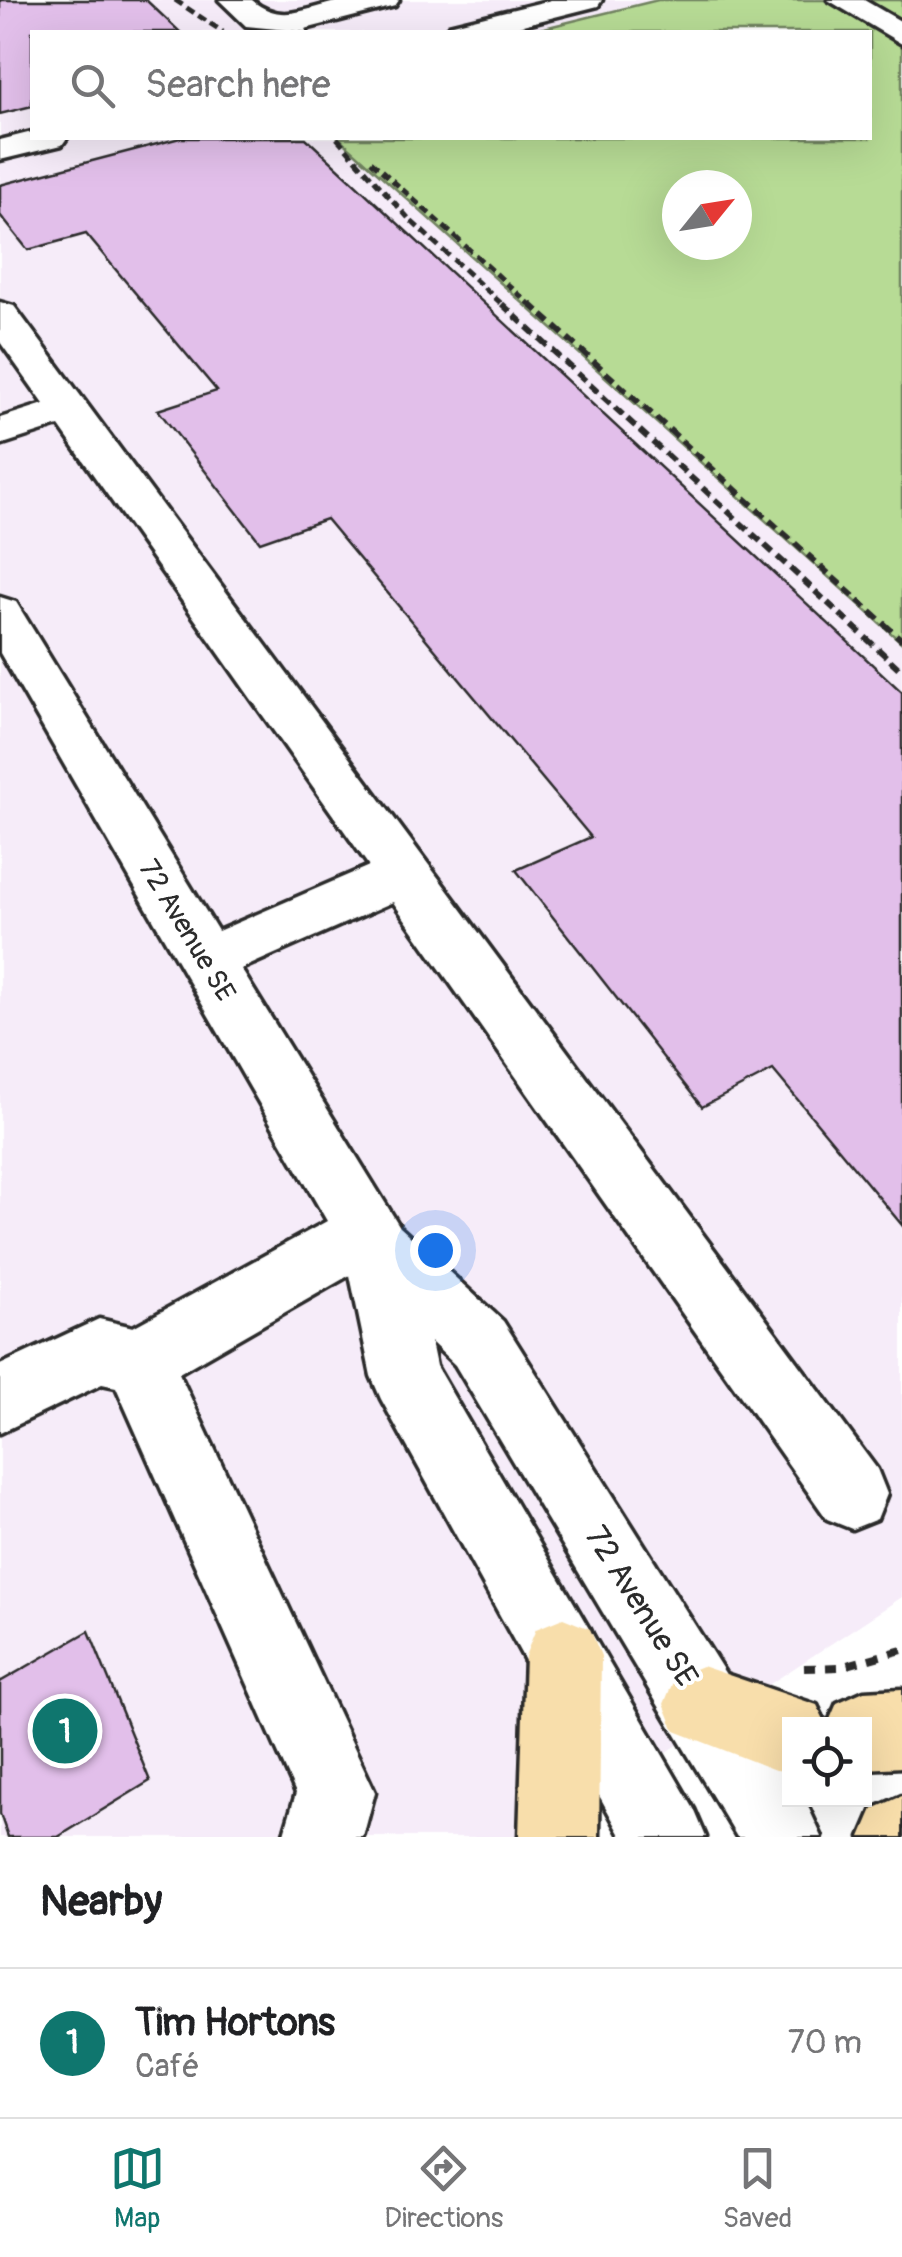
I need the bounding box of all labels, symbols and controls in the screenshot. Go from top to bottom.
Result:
search box [30,30,872,140]
icon: search [65,58,120,113]
text: Search here [145,61,331,109]
north arrow [662,170,752,260]
street label: 72 Avenue SE [131,853,243,1008]
your location [410,1225,461,1276]
street label: 72 Avenue SE [576,1519,706,1694]
pin: 1 [32,1694,98,1768]
map controls [782,1717,872,1807]
button: locate [782,1717,872,1807]
text: Nearby [40,1876,162,1928]
text: Tim Hortons [135,1999,335,2047]
text: 1 [66,2023,79,2063]
text: 70 m [788,2023,862,2063]
text: Café [135,2047,200,2087]
tab: Map [110,2141,165,2236]
tab: Directions [384,2141,503,2236]
tab: Saved [723,2141,792,2236]

